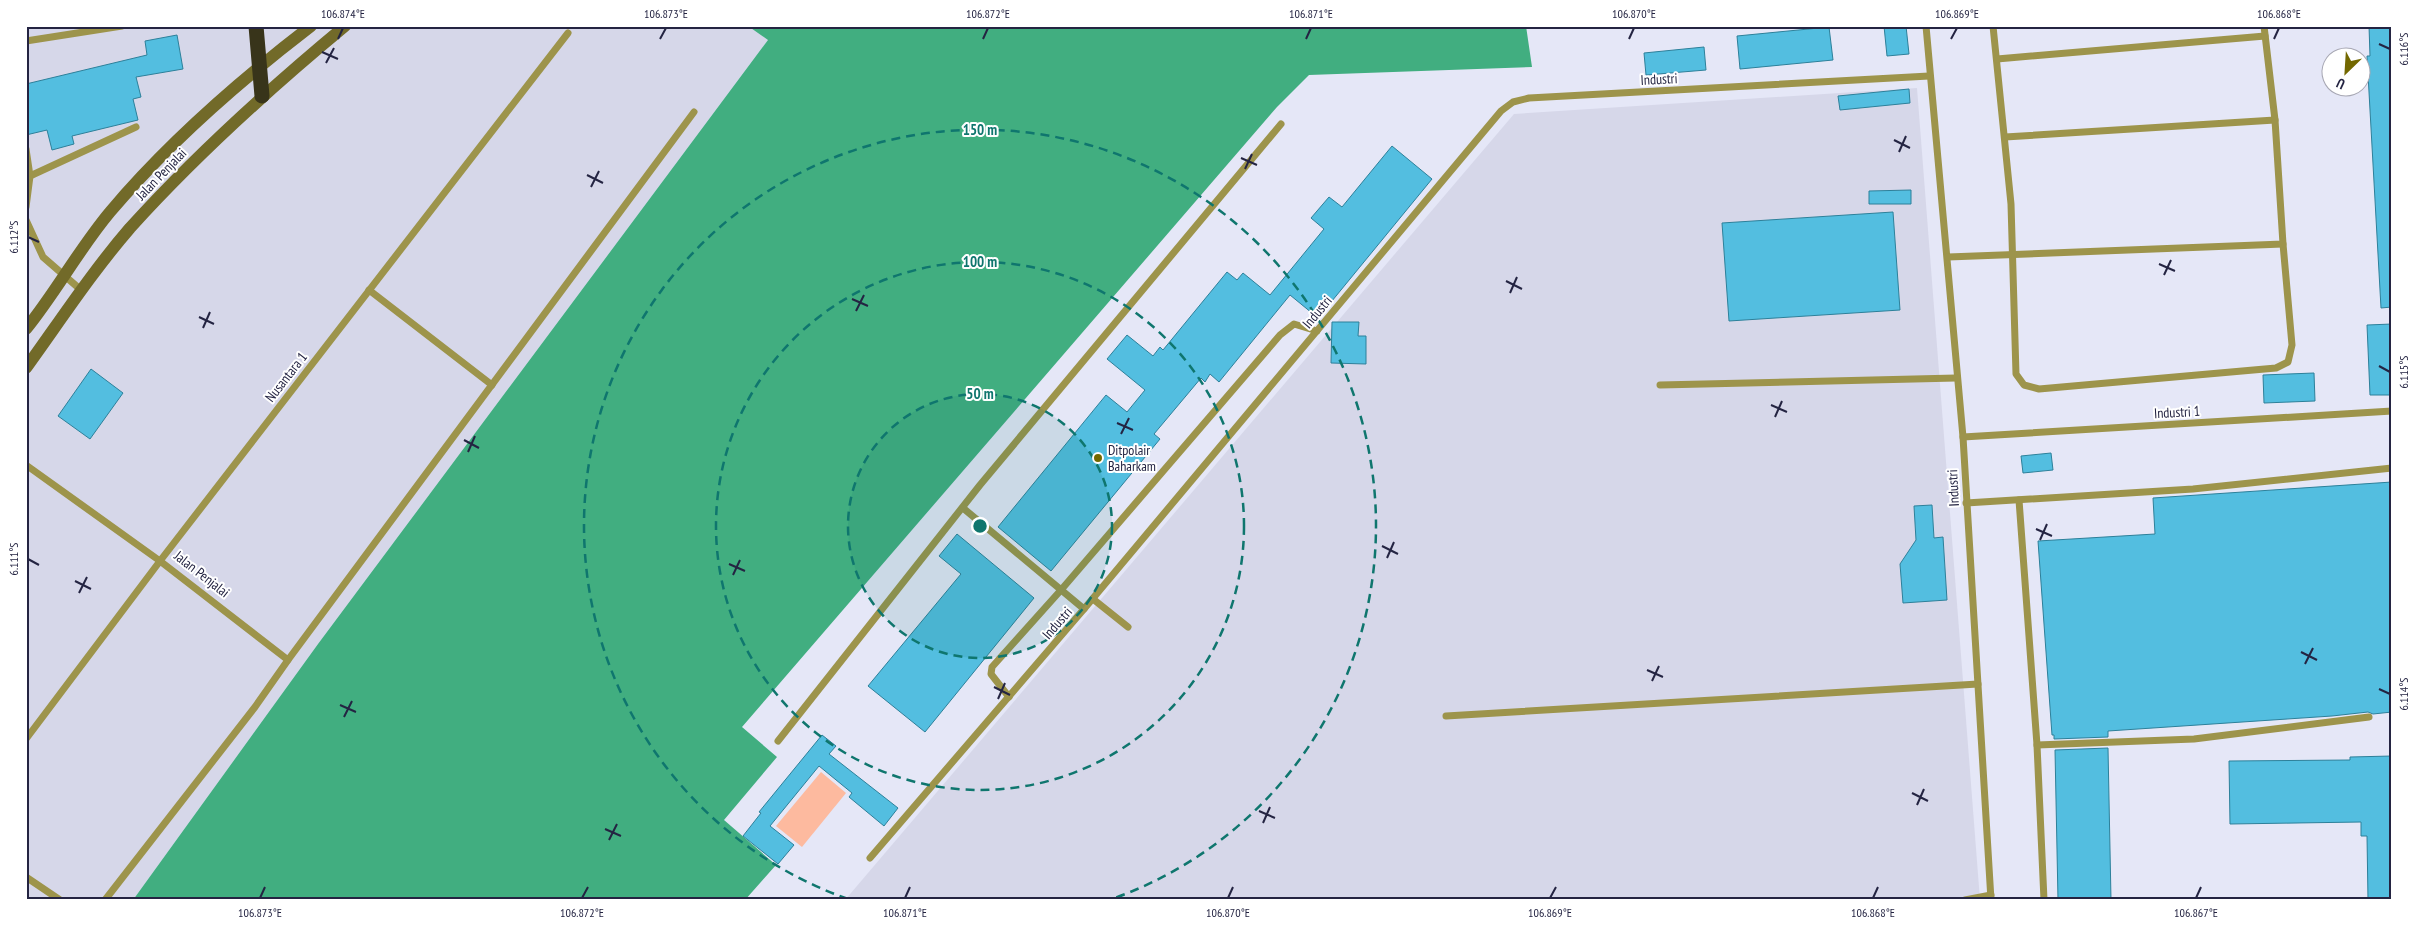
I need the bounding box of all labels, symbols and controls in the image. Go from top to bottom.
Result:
text: 106.874°E [321,6,365,21]
text: 106.873°E [644,6,688,21]
text: 106.872°E [966,6,1010,21]
text: 106.871°E [1289,6,1333,21]
text: 106.870°E [1612,6,1656,21]
text: 106.869°E [1935,6,1979,21]
text: 106.868°E [2257,6,2301,21]
text: 6.116°S [2396,33,2411,65]
north arrow [2320,48,2370,98]
street label: Industri [1640,69,1678,89]
text: U [2333,74,2348,93]
text: 150 m [963,120,997,139]
street label: Jalan Penjalai [131,144,190,204]
text: 6.112°S [6,221,21,253]
text: 100 m [963,252,997,271]
street label: Industri [1298,292,1336,332]
street label: Nusantara 1 [261,349,311,405]
text: 6.115°S [2396,356,2411,388]
text: 50 m [966,384,994,403]
street label: Industri 1 [2153,402,2201,422]
place label: Ditpolair Baharkam [1108,441,1156,475]
marker: Ditpolair Baharkam [1092,452,1104,464]
street label: Industri [1943,469,1963,507]
centre of rings [971,517,989,535]
text: 6.111°S [6,543,21,575]
street label: Jalan Penjalai [170,546,233,601]
street label: Industri [1038,603,1076,643]
text: 6.114°S [2396,678,2411,710]
text: 106.873°E [238,905,282,920]
text: 106.872°E [560,905,604,920]
text: 106.871°E [883,905,927,920]
text: 106.870°E [1206,905,1250,920]
text: 106.869°E [1528,905,1572,920]
text: 106.868°E [1851,905,1895,920]
text: 106.867°E [2174,905,2218,920]

